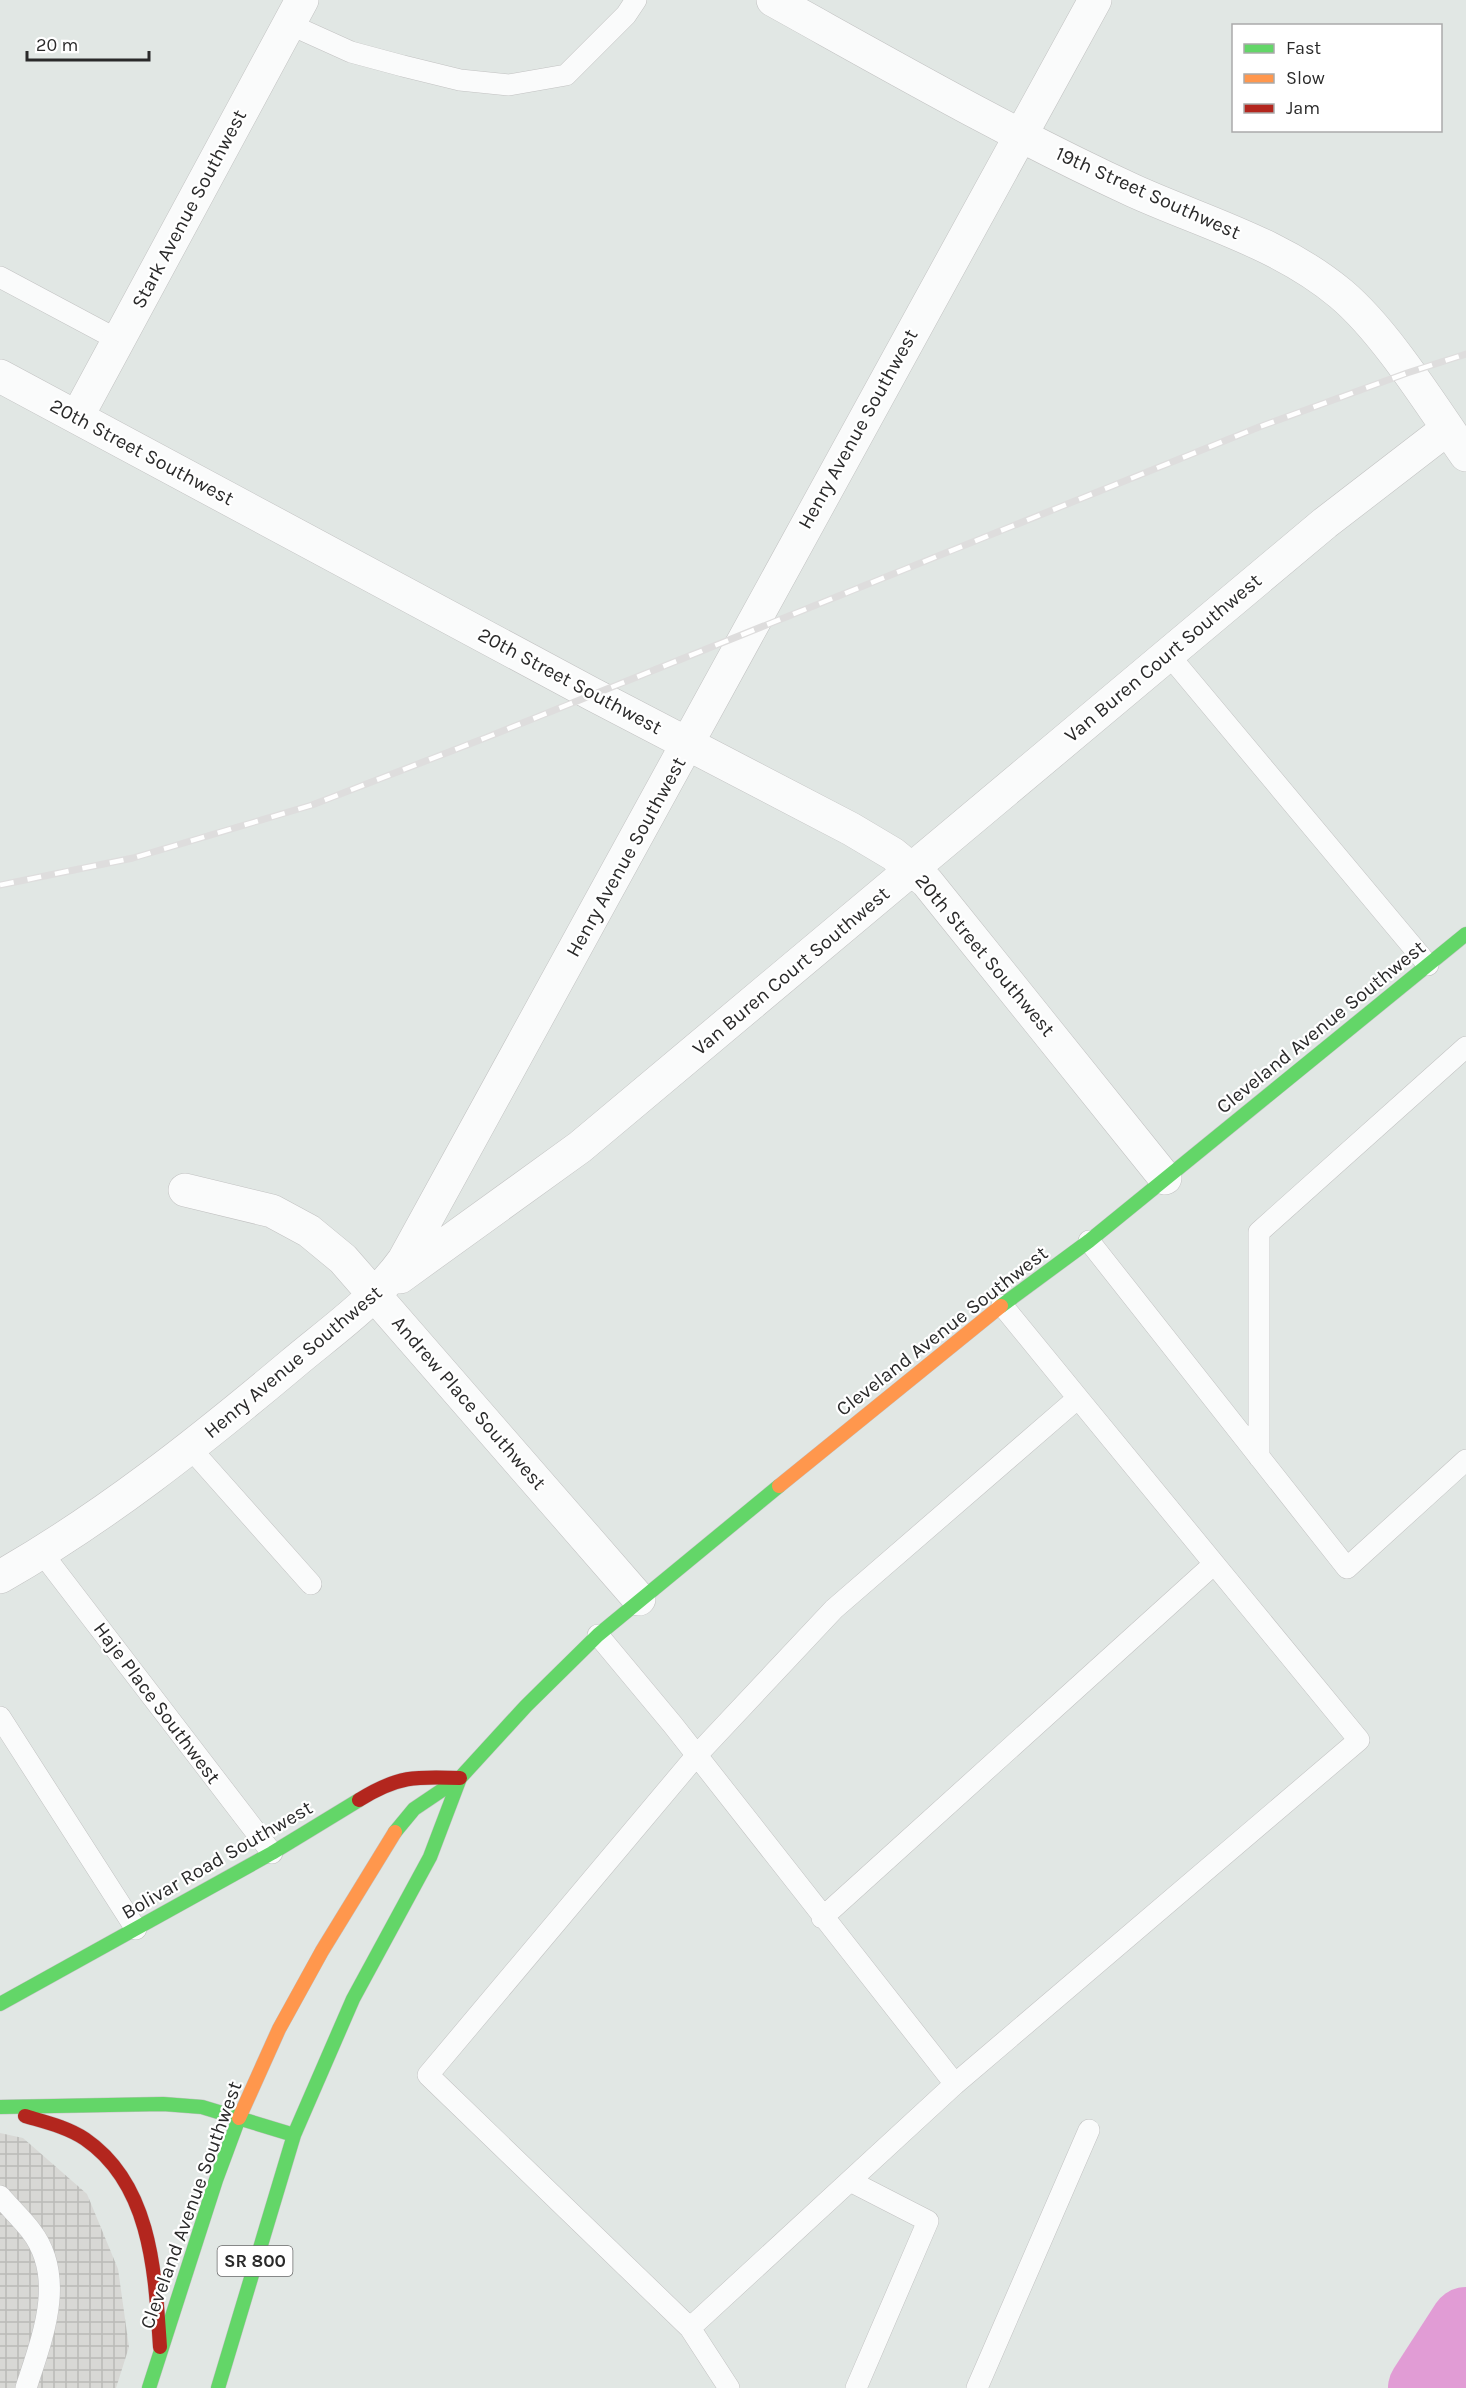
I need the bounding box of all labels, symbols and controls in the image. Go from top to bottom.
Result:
scale bar [27,24,148,62]
legend [1232,24,1442,132]
text: 20 m [36,34,78,56]
text: Fast [1286,37,1321,59]
text: Slow [1286,67,1325,89]
text: Jam [1286,97,1320,119]
street label: Stark Avenue Southwest [127,105,251,312]
street label: 19th Street Southwest [1052,142,1244,244]
street label: Henry Avenue Southwest [793,325,923,533]
street label: 20th Street Southwest [46,394,238,510]
street label: Van Buren Court Southwest [1060,569,1266,747]
street label: 20th Street Southwest [474,623,666,739]
street label: Henry Avenue Southwest [561,753,691,961]
street label: 20th Street Southwest [910,869,1060,1041]
street label: Van Buren Court Southwest [688,882,894,1060]
street label: Cleveland Avenue Southwest [1212,935,1430,1118]
street label: Cleveland Avenue Southwest [832,1241,1053,1421]
street label: Henry Avenue Southwest [199,1281,387,1443]
street label: Andrew Place Southwest [387,1311,551,1495]
street label: Haje Place Southwest [89,1618,226,1789]
street label: Bolivar Road Southwest [118,1796,317,1924]
street label: Cleveland Avenue Southwest [135,2078,247,2332]
road number: SR 800 [218,2246,292,2276]

